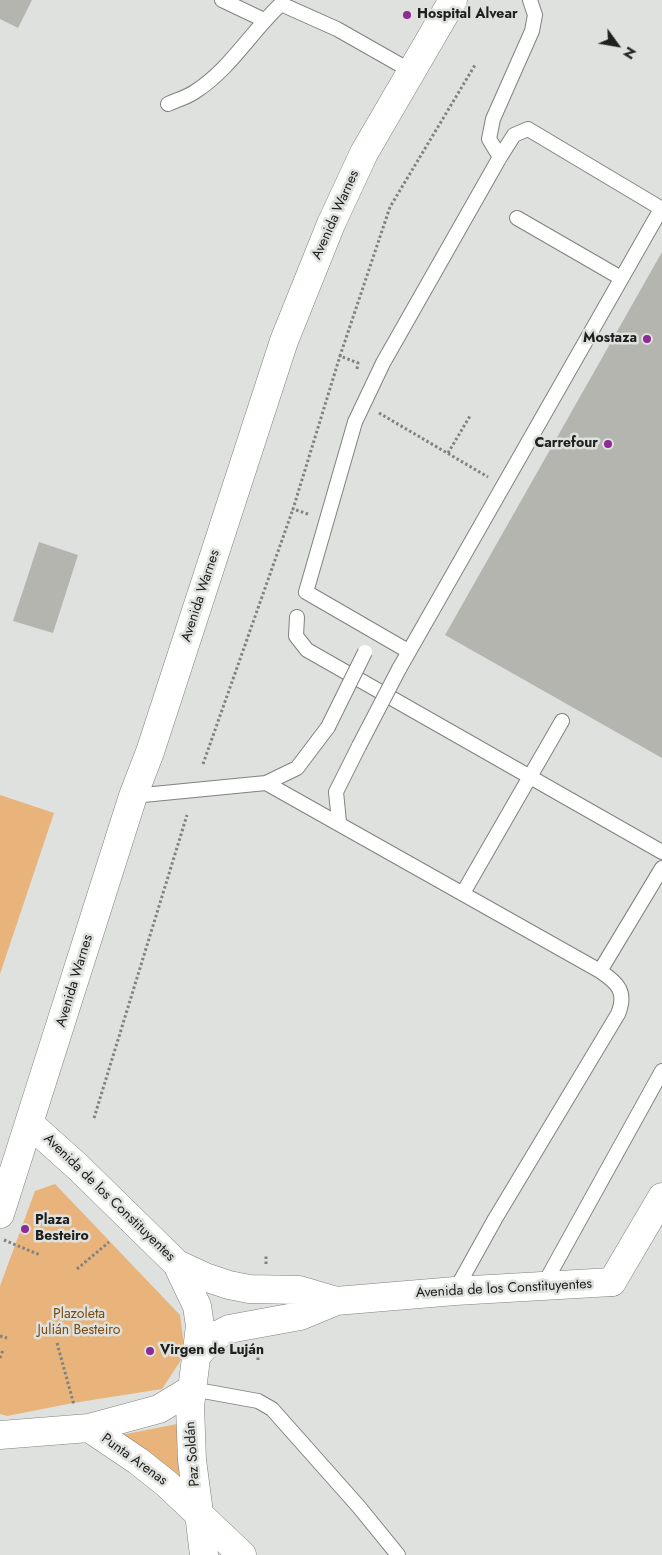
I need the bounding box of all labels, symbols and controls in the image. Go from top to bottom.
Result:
place label: Hospital Alvear [417,7,518,23]
marker: Hospital Alvear [401,9,413,21]
north arrow [592,20,642,70]
text: N [618,43,641,63]
street label: Avenida Warnes [309,168,363,262]
place label: Mostaza [583,331,637,347]
marker: Mostaza [641,333,653,345]
place label: Carrefour [534,436,598,452]
marker: Carrefour [602,438,614,450]
street label: Avenida Warnes [178,548,224,644]
street label: Avenida Warnes [53,933,97,1029]
street label: Avenida de los Constituyentes [40,1131,178,1265]
place label: Plaza Besteiro [35,1213,89,1246]
marker: Plaza Besteiro [19,1223,31,1235]
street label: Avenida de los Constituyentes [416,1276,592,1302]
park label: Plazoleta Julián Besteiro [37,1307,121,1340]
place label: Virgen de Luján [160,1343,264,1359]
marker: Virgen de Luján [144,1345,156,1357]
street label: Paz Soldán [182,1421,204,1487]
street label: Punta Arenas [98,1431,170,1489]

